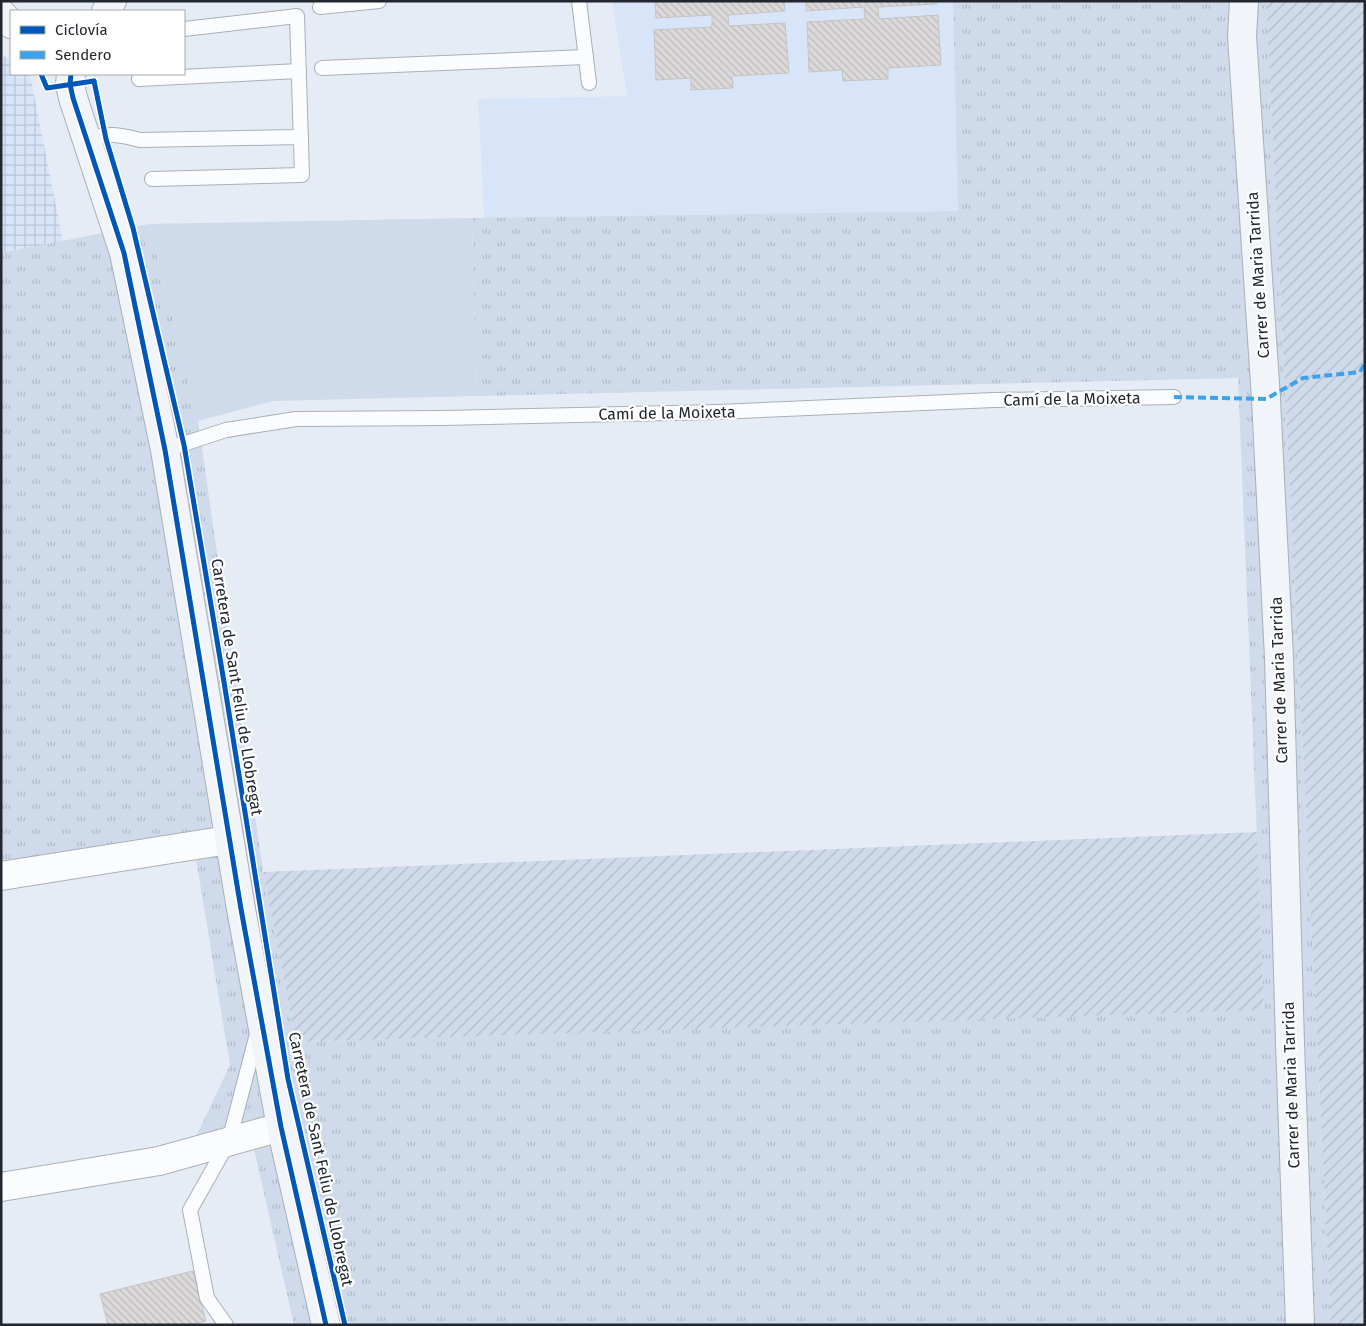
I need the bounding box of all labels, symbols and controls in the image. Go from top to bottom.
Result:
legend [10,10,185,75]
text: Ciclovía [55,21,108,39]
text: Sendero [55,46,111,64]
street label: Carrer de Maria Tarrida [1243,191,1273,359]
street label: Camí de la Moixeta [1003,388,1141,410]
street label: Camí de la Moixeta [598,402,736,424]
street label: Carretera de Sant Feliu de Llobregat [207,557,267,817]
street label: Carrer de Maria Tarrida [1267,596,1291,764]
street label: Carrer de Maria Tarrida [1279,1001,1303,1169]
street label: Carretera de Sant Feliu de Llobregat [285,1030,357,1288]

